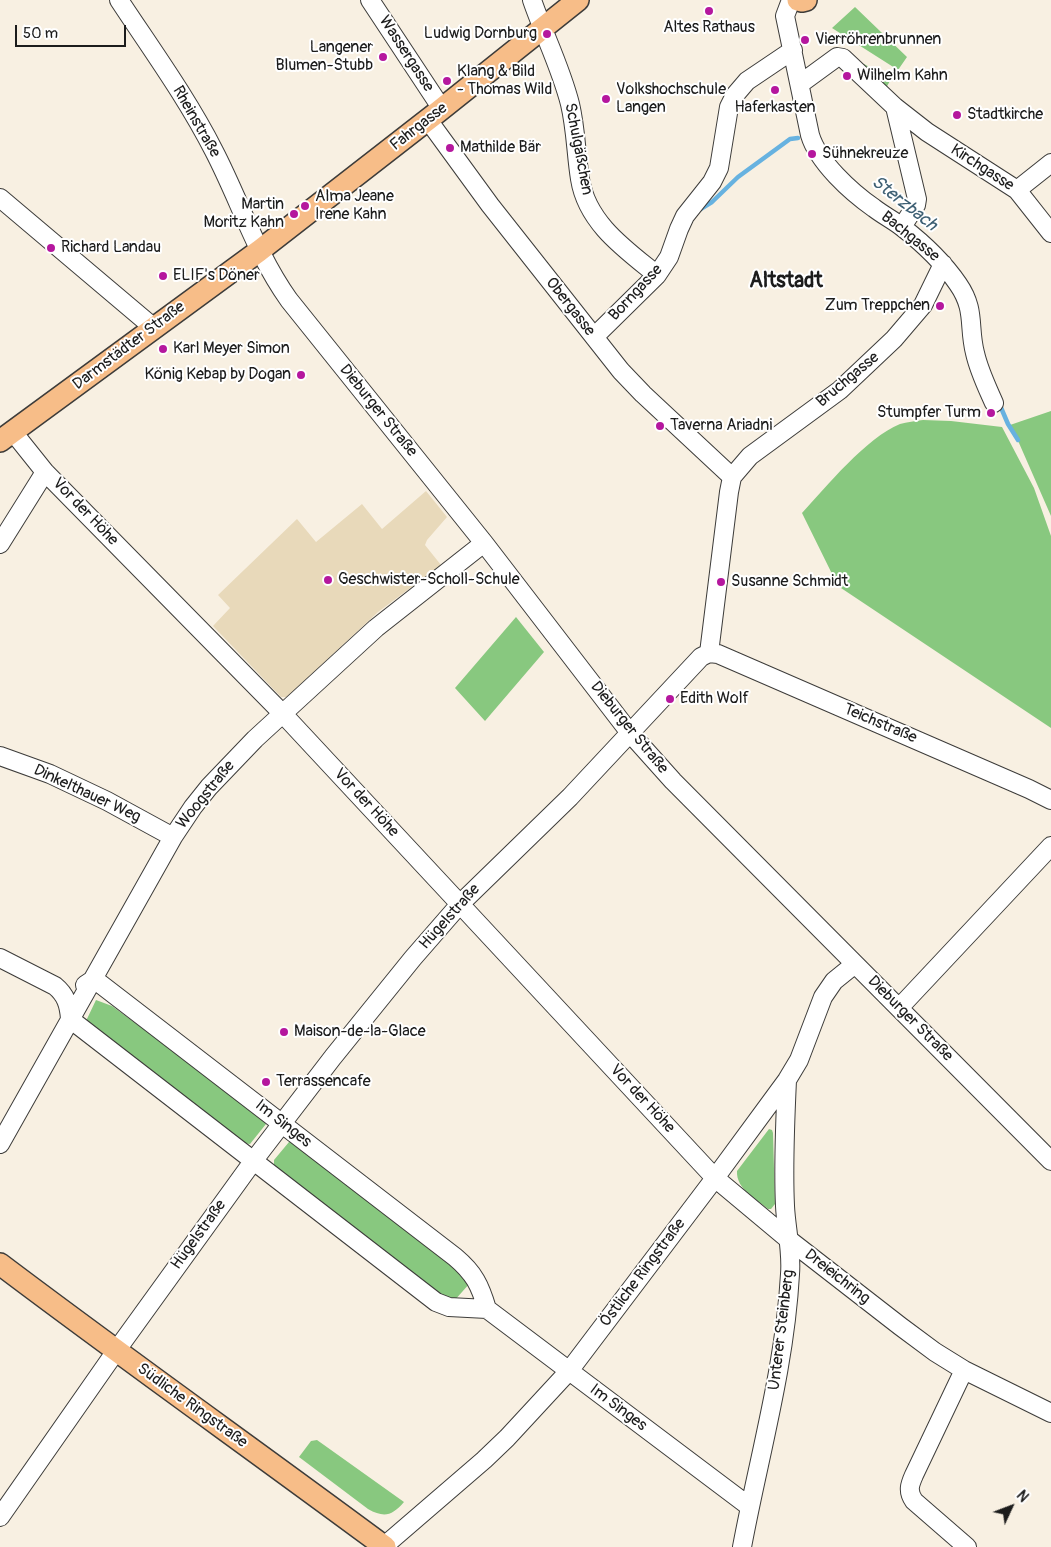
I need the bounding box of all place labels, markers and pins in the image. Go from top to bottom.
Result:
marker: Altes Rathaus [703,5,715,17]
place label: Altes Rathaus [663,18,755,38]
place label: Ludwig Dornburg [424,24,537,44]
marker: Ludwig Dornburg [541,28,553,40]
place label: Vierröhrenbrunnen [815,30,941,50]
marker: Vierröhrenbrunnen [799,34,811,46]
place label: Langener Blumen-Stubb [275,38,373,76]
marker: Langener Blumen-Stubb [377,51,389,63]
place label: Klang & Bild - Thomas Wild [457,62,552,100]
place label: Wilhelm Kahn [857,66,948,86]
marker: Wilhelm Kahn [841,70,853,82]
marker: Klang & Bild - Thomas Wild [441,75,453,87]
place label: Volkshochschule Langen [616,80,726,118]
marker: Haferkasten [769,84,781,96]
marker: Volkshochschule Langen [600,93,612,105]
place label: Haferkasten [734,98,816,118]
place label: Stadtkirche [967,105,1043,125]
marker: Stadtkirche [951,109,963,121]
place label: Mathilde Bär [460,138,541,158]
marker: Mathilde Bär [444,142,456,154]
place label: Sühnekreuze [822,144,908,164]
marker: Sühnekreuze [806,148,818,160]
place label: Alma Jeane Irene Kahn [315,187,394,225]
place label: Martin Moritz Kahn [203,195,284,233]
marker: Alma Jeane Irene Kahn [299,200,311,212]
marker: Martin Moritz Kahn [288,208,300,220]
place label: Richard Landau [61,238,161,258]
marker: Richard Landau [45,242,57,254]
place label: ELIF's Döner [173,266,260,286]
marker: ELIF's Döner [157,270,169,282]
place label: Zum Treppchen [825,296,930,316]
marker: Zum Treppchen [934,300,946,312]
place label: Karl Meyer Simon [173,339,290,359]
marker: Karl Meyer Simon [157,343,169,355]
place label: König Kebap by Dogan [144,365,291,385]
marker: König Kebap by Dogan [295,369,307,381]
place label: Stumpfer Turm [877,403,981,423]
marker: Stumpfer Turm [985,407,997,419]
place label: Taverna Ariadni [670,416,772,436]
marker: Taverna Ariadni [654,420,666,432]
place label: Geschwister-Scholl-Schule [338,570,520,590]
place label: Susanne Schmidt [731,572,848,592]
marker: Geschwister-Scholl-Schule [322,574,334,586]
marker: Susanne Schmidt [715,576,727,588]
place label: Edith Wolf [680,689,749,709]
marker: Edith Wolf [664,693,676,705]
place label: Maison-de-la-Glace [294,1022,426,1042]
marker: Maison-de-la-Glace [278,1026,290,1038]
place label: Terrassencafe [276,1072,371,1092]
marker: Terrassencafe [260,1076,272,1088]

